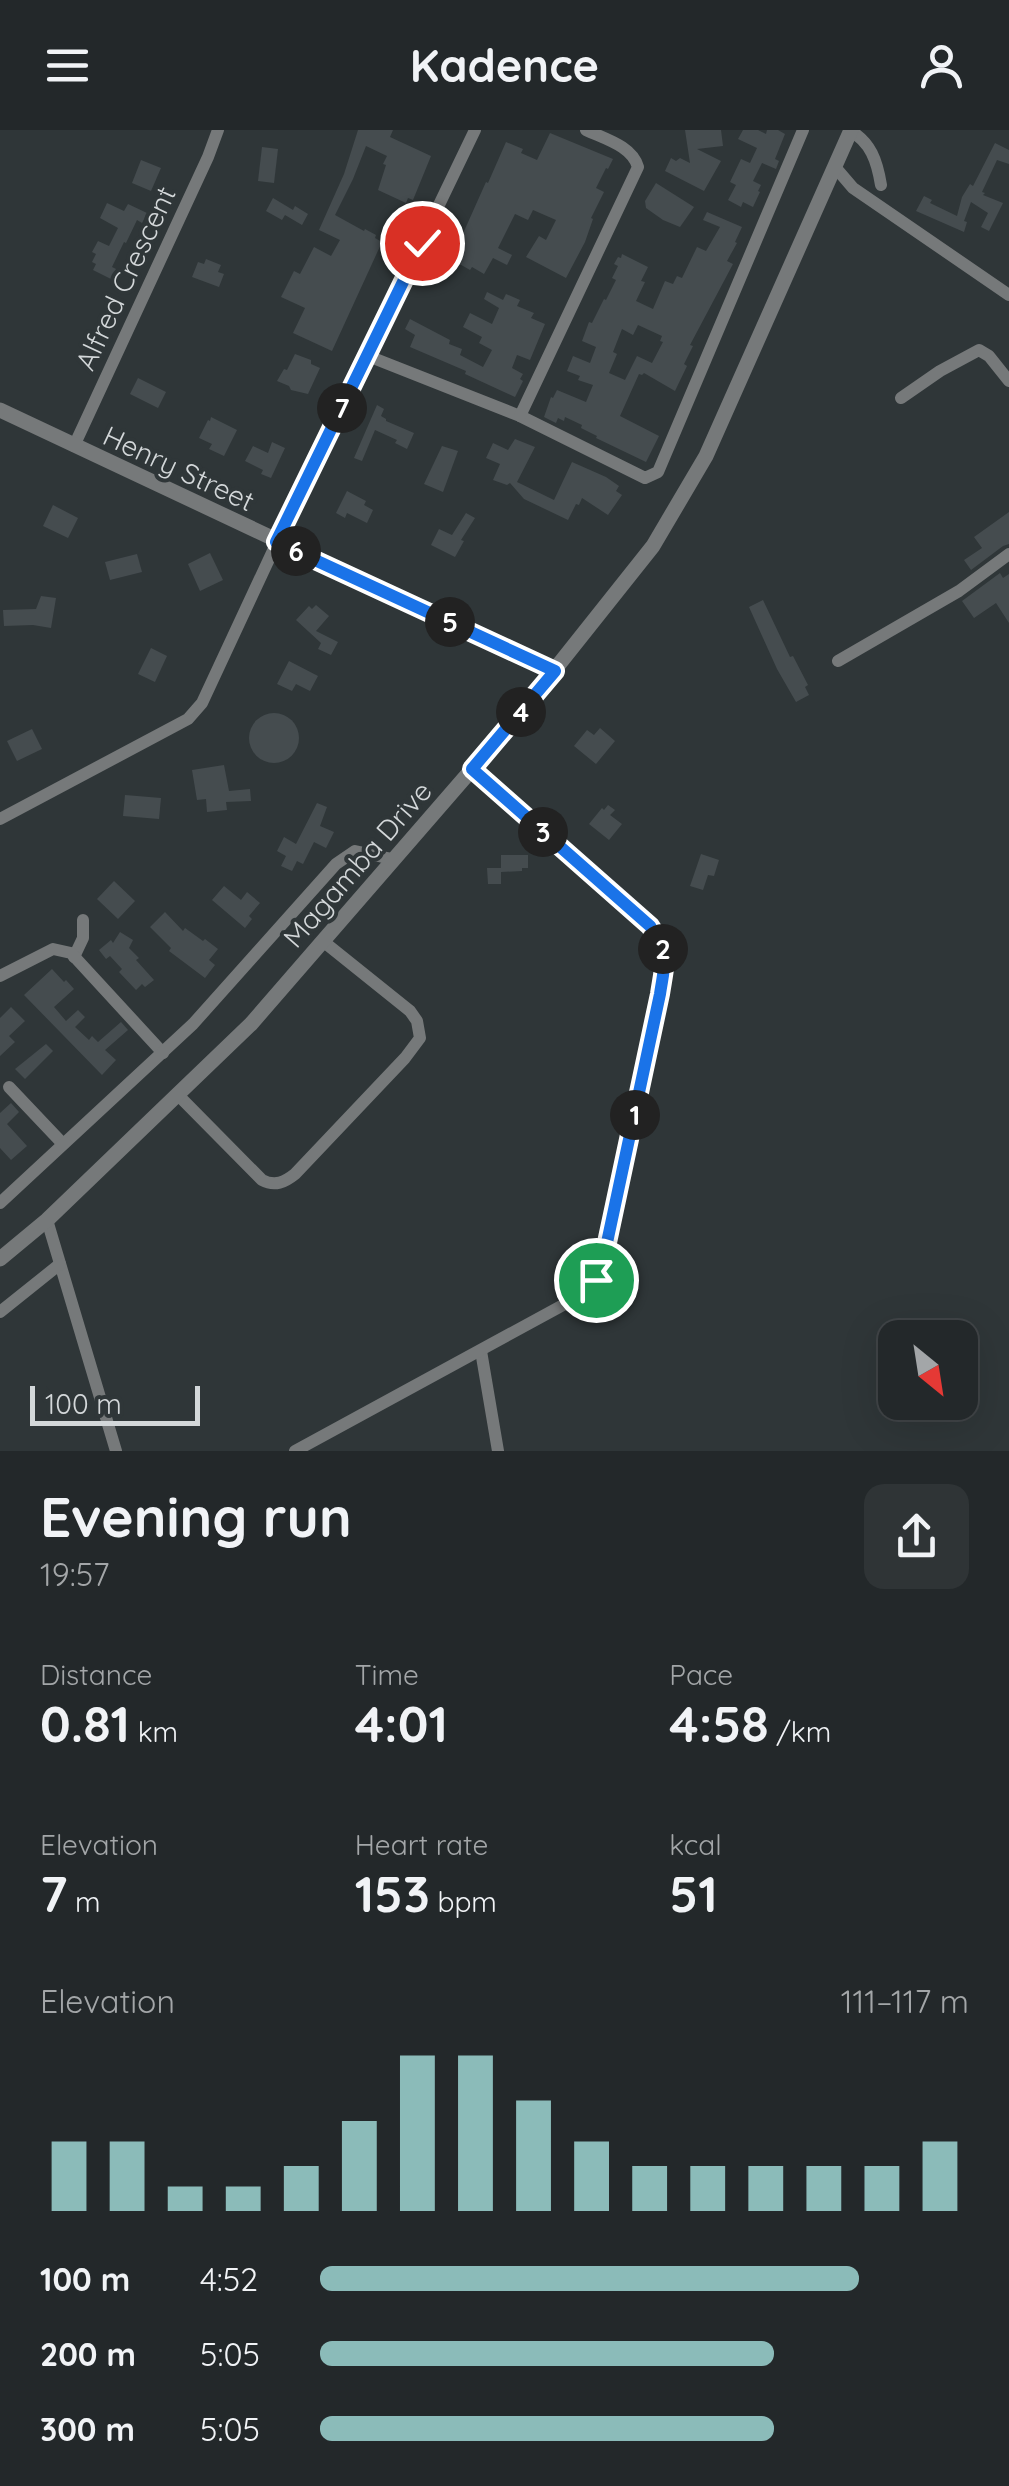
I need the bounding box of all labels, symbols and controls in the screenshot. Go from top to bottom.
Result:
text: Kadence [410,37,599,93]
icon: menu [40,38,95,93]
icon: person [914,38,969,93]
street label: Alfred Crescent [67,181,183,375]
pin [380,201,465,286]
icon: check [395,216,450,271]
pin: 7 [317,383,367,433]
text: 7 [334,390,350,425]
street label: Henry Street [98,418,260,518]
pin: 6 [271,526,321,576]
text: 6 [288,533,304,568]
pin: 5 [425,597,475,647]
text: 5 [442,604,458,639]
pin: 4 [496,687,546,737]
text: 4 [513,694,529,729]
street label: Magamba Drive [275,774,439,954]
pin: 3 [518,807,568,857]
text: 3 [535,814,551,849]
pin: 2 [638,924,688,974]
text: 2 [655,931,671,966]
pin: 1 [610,1090,660,1140]
text: 1 [630,1097,640,1132]
pin [554,1238,639,1323]
icon: arrive [569,1253,624,1308]
north arrow [878,1320,978,1420]
map controls [878,1320,978,1420]
scale bar [30,1381,200,1426]
text: 100 m [45,1386,122,1421]
text: Evening run [40,1482,352,1551]
button: share [864,1484,969,1589]
text: 19:57 [40,1554,110,1594]
text: Distance [40,1657,152,1692]
text: Time [355,1657,419,1692]
text: Pace [669,1657,733,1692]
text: 0.81 [40,1692,130,1755]
text: 4:01 [355,1692,448,1755]
text: 4:58 [669,1692,769,1755]
text: km [130,1714,178,1749]
text: /km [769,1714,831,1749]
text: Elevation [40,1827,158,1862]
text: Heart rate [355,1827,488,1862]
text: kcal [669,1827,722,1862]
text: 7 [40,1862,67,1925]
text: 153 [355,1862,430,1925]
text: 51 [669,1862,718,1925]
text: m [67,1884,101,1919]
text: bpm [430,1884,497,1919]
text: Elevation [40,1981,175,2021]
text: 111–117 m [841,1981,969,2021]
text: 100 m [40,2259,130,2299]
text: 4:52 [200,2259,258,2299]
text: 200 m [40,2334,136,2374]
text: 5:05 [200,2334,260,2374]
text: 300 m [40,2409,135,2449]
text: 5:05 [200,2409,260,2449]

